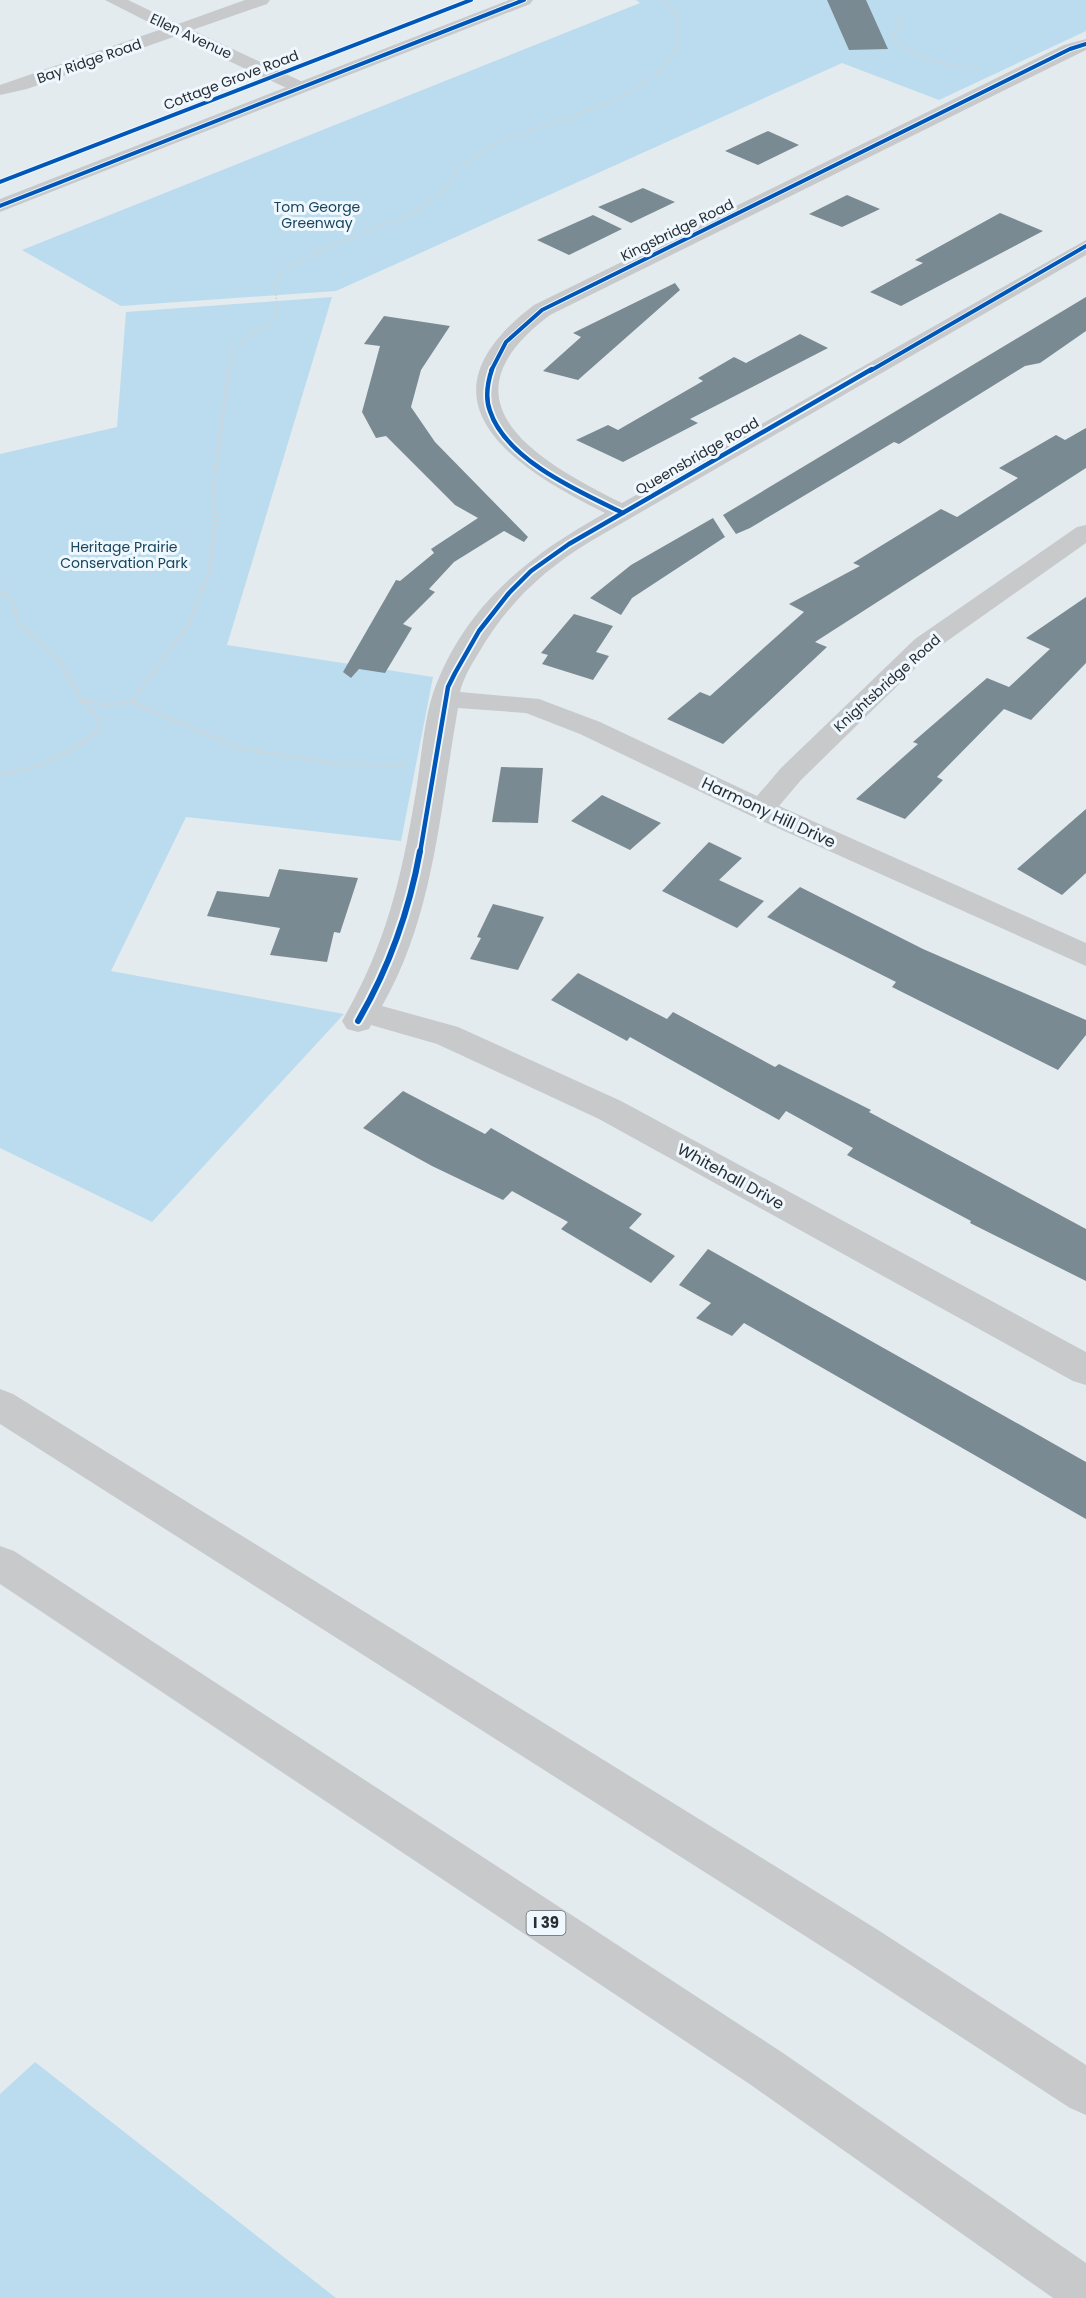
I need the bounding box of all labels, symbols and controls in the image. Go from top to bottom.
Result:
street label: Ellen Avenue [147,8,235,64]
street label: Bay Ridge Road [34,34,144,88]
street label: Cottage Grove Road [161,45,301,115]
street label: Kingsbridge Road [617,194,737,266]
park label: Tom George Greenway [274,197,361,233]
street label: Queensbridge Road [632,412,762,500]
park label: Heritage Prairie Conservation Park [60,537,189,573]
street label: Knightsbridge Road [829,630,945,736]
street label: Harmony Hill Drive [698,771,840,854]
street label: Whitehall Drive [673,1138,788,1215]
road number: I 39 [526,1911,566,1935]

